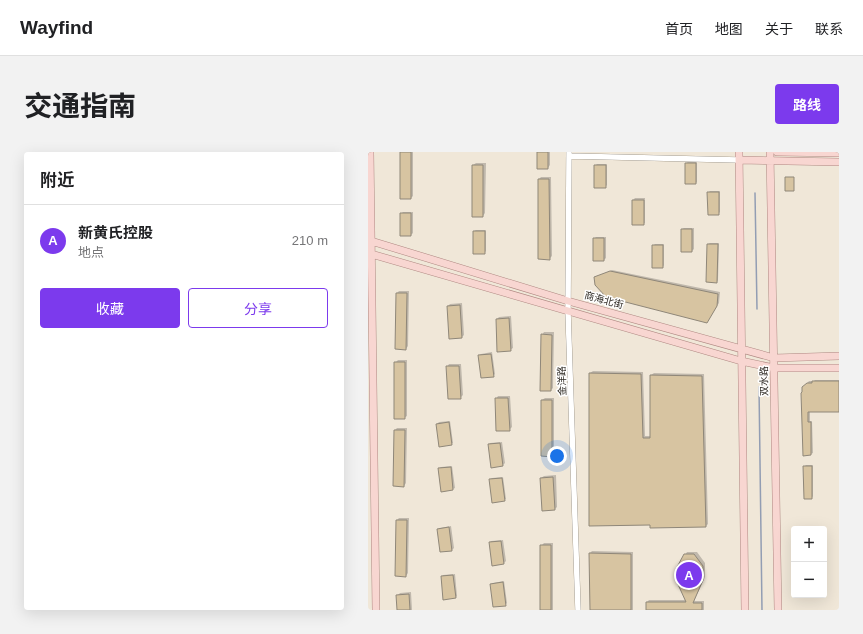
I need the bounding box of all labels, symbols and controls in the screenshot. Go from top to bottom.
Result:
text: Wayfind [20,17,93,38]
text: 首页 [665,21,693,37]
text: 地图 [715,21,743,37]
text: 关于 [765,21,793,37]
text: 联系 [815,21,843,37]
button: 路线 [775,84,839,124]
text: 交通指南 [24,91,136,122]
text: 附近 [40,171,74,190]
text: 新黄氏控股 [78,224,153,241]
text: A [48,233,58,248]
text: 210 m [292,233,328,248]
text: 地点 [78,245,104,260]
button: 收藏 [40,288,180,328]
button: 分享 [188,288,328,328]
street label: 商海北街 [583,290,625,310]
street label: 金洋路 [556,366,568,396]
street label: 双水路 [758,366,770,396]
your location [547,446,567,466]
map controls [791,526,827,598]
button: + [791,526,827,562]
pin: A [676,560,702,590]
button: − [791,562,827,598]

